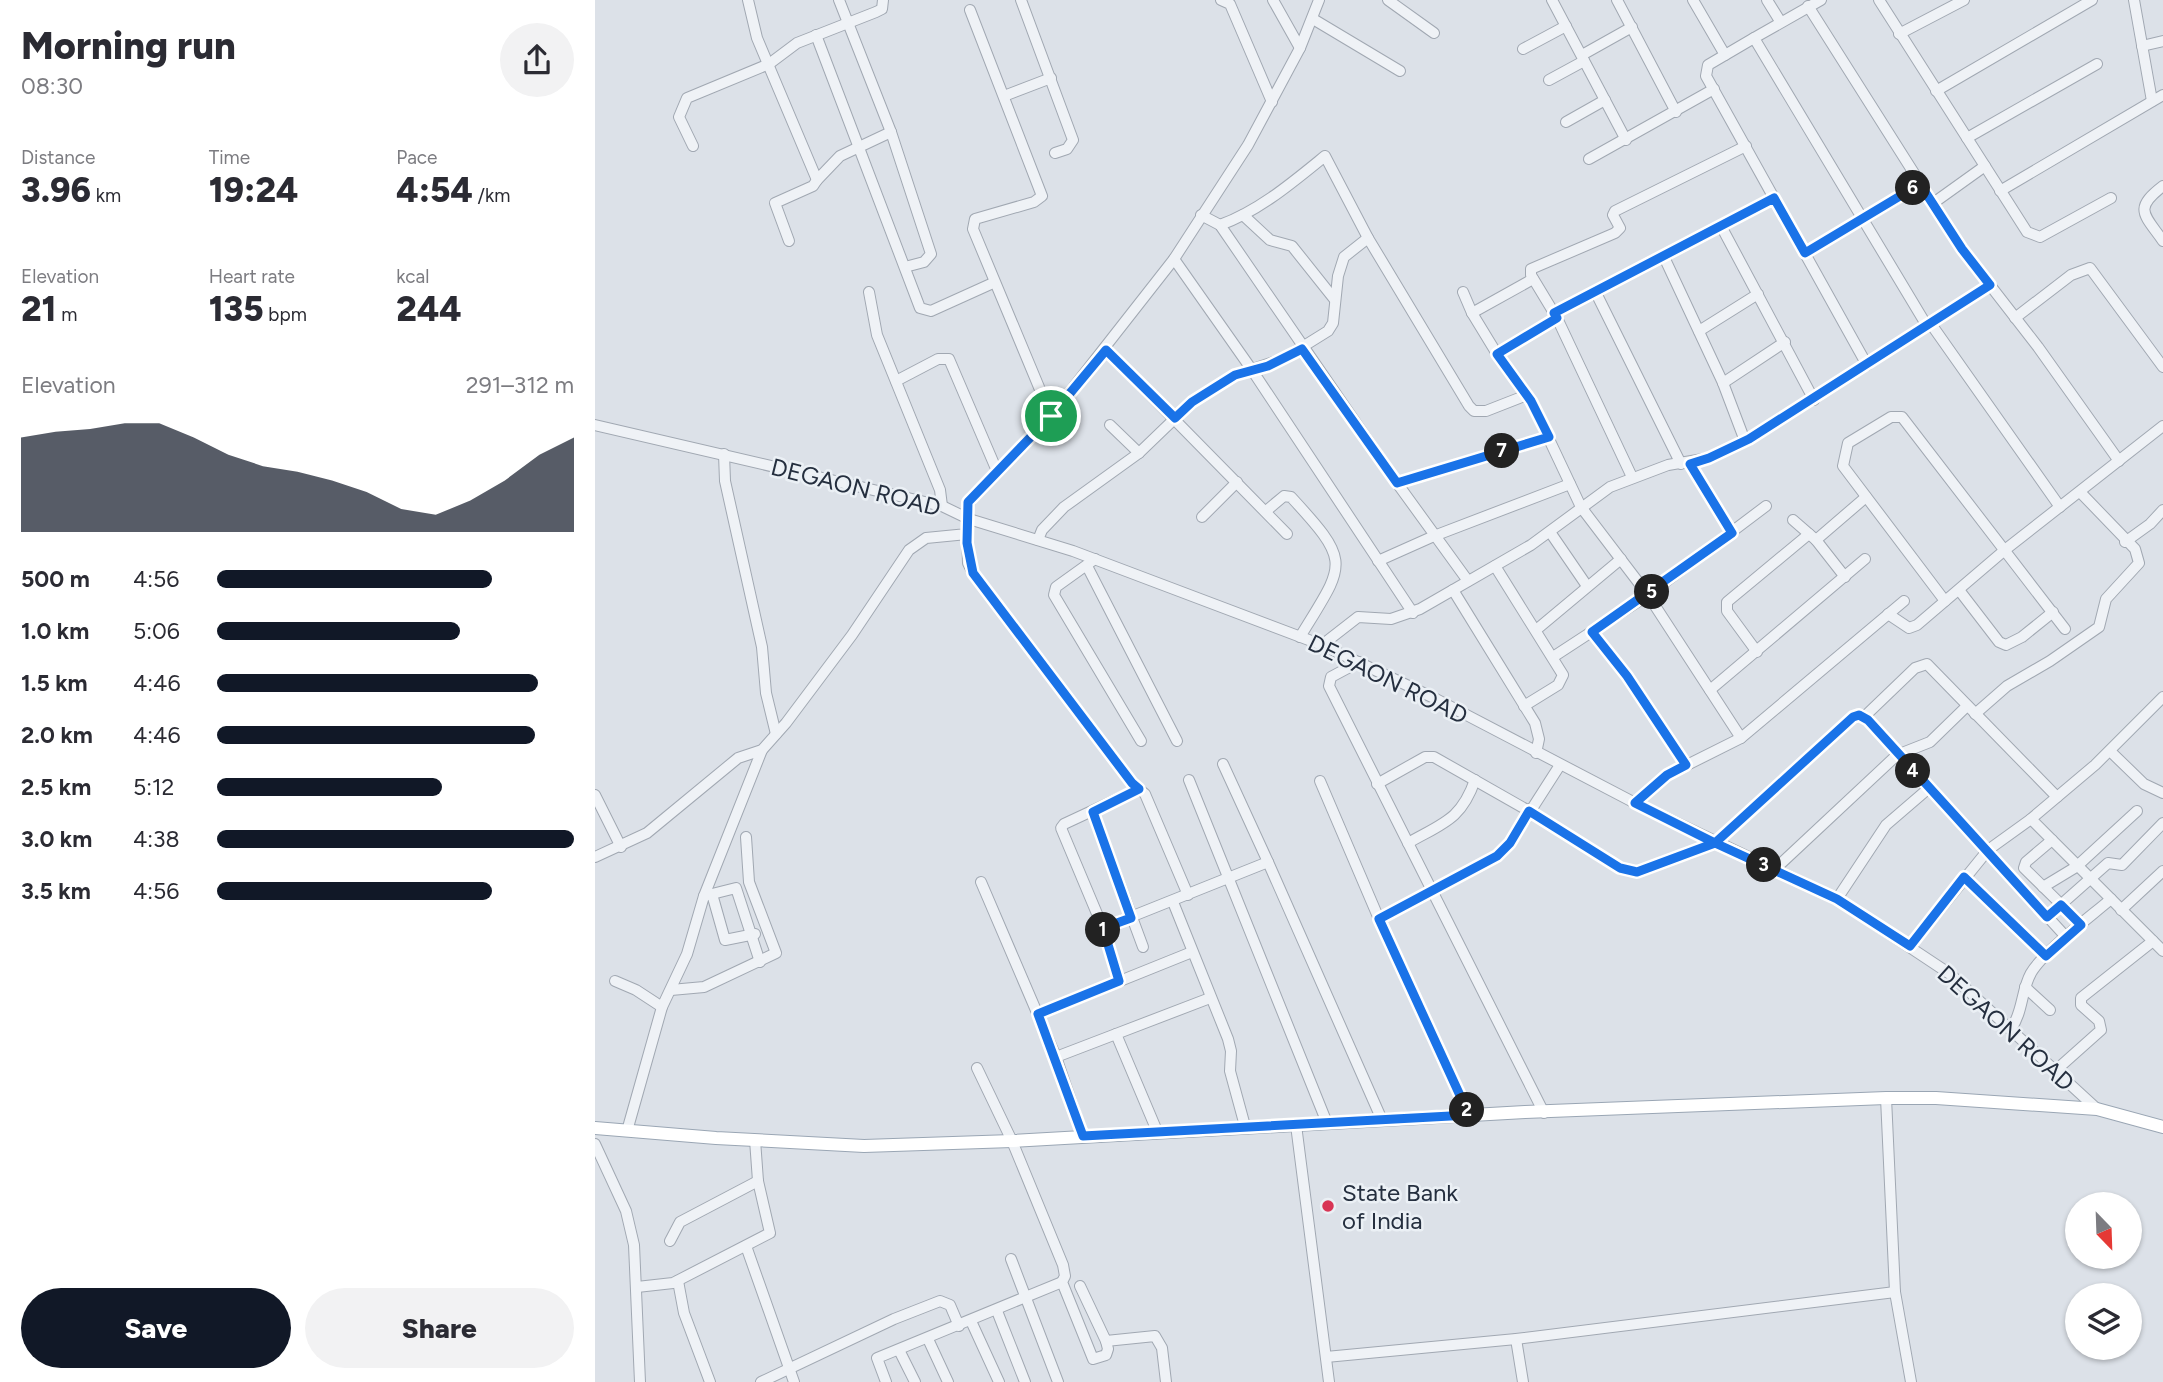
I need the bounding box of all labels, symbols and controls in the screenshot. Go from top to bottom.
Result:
text: Morning run [21,23,236,69]
button: share [500,23,574,97]
text: 08:30 [21,72,83,100]
text: Distance [21,146,95,169]
text: Time [209,146,250,169]
text: Pace [396,146,437,169]
text: 3.96 [21,169,91,211]
text: 19:24 [209,169,298,211]
text: 4:54 [396,169,473,211]
pin: 6 [1895,170,1931,206]
text: 6 [1907,176,1918,199]
text: km [91,184,121,207]
text: /km [473,184,510,207]
text: Elevation [21,265,99,288]
text: Heart rate [209,265,295,288]
text: kcal [396,265,430,288]
text: 21 [21,288,57,330]
text: 135 [209,288,264,330]
text: 244 [396,288,462,330]
text: m [57,303,77,326]
text: bpm [264,303,307,326]
text: Elevation [21,371,116,399]
text: 291–312 m [466,371,574,399]
pin [1021,386,1081,446]
icon: arrive [1032,397,1070,435]
pin: 7 [1485,434,1520,468]
text: 7 [1496,439,1507,462]
street label: DEGAON ROAD [768,452,944,522]
text: 500 m [21,565,90,593]
text: 4:56 [133,565,179,593]
pin: 5 [1635,574,1669,610]
text: 5 [1646,580,1657,603]
text: 1.0 km [21,617,89,645]
text: 5:06 [133,617,180,645]
street label: DEGAON ROAD [1303,628,1473,730]
text: 1.5 km [21,669,88,697]
text: 4:46 [133,669,180,697]
text: 2.0 km [21,721,93,749]
text: 4:46 [133,721,180,749]
pin: 4 [1895,754,1931,788]
text: 4 [1906,759,1919,782]
text: 2.5 km [21,773,91,801]
text: 5:12 [133,773,174,801]
text: 3.0 km [21,825,92,853]
text: 4:38 [133,825,180,853]
pin: 3 [1747,848,1781,882]
text: 3 [1758,853,1769,876]
text: 3.5 km [21,877,91,905]
text: 4:56 [133,877,179,905]
pin: 1 [1085,912,1121,948]
text: 1 [1098,918,1107,941]
street label: DEGAON ROAD [1932,959,2080,1097]
pin: 2 [1449,1092,1485,1128]
text: 2 [1461,1098,1472,1121]
place label: State Bank of India [1342,1178,1458,1235]
north arrow [2065,1192,2142,1269]
map controls [2065,1192,2142,1360]
marker: State Bank of India [1320,1198,1336,1214]
button: layers [2065,1283,2142,1360]
button: Save [21,1288,291,1368]
button: Share [305,1288,574,1368]

